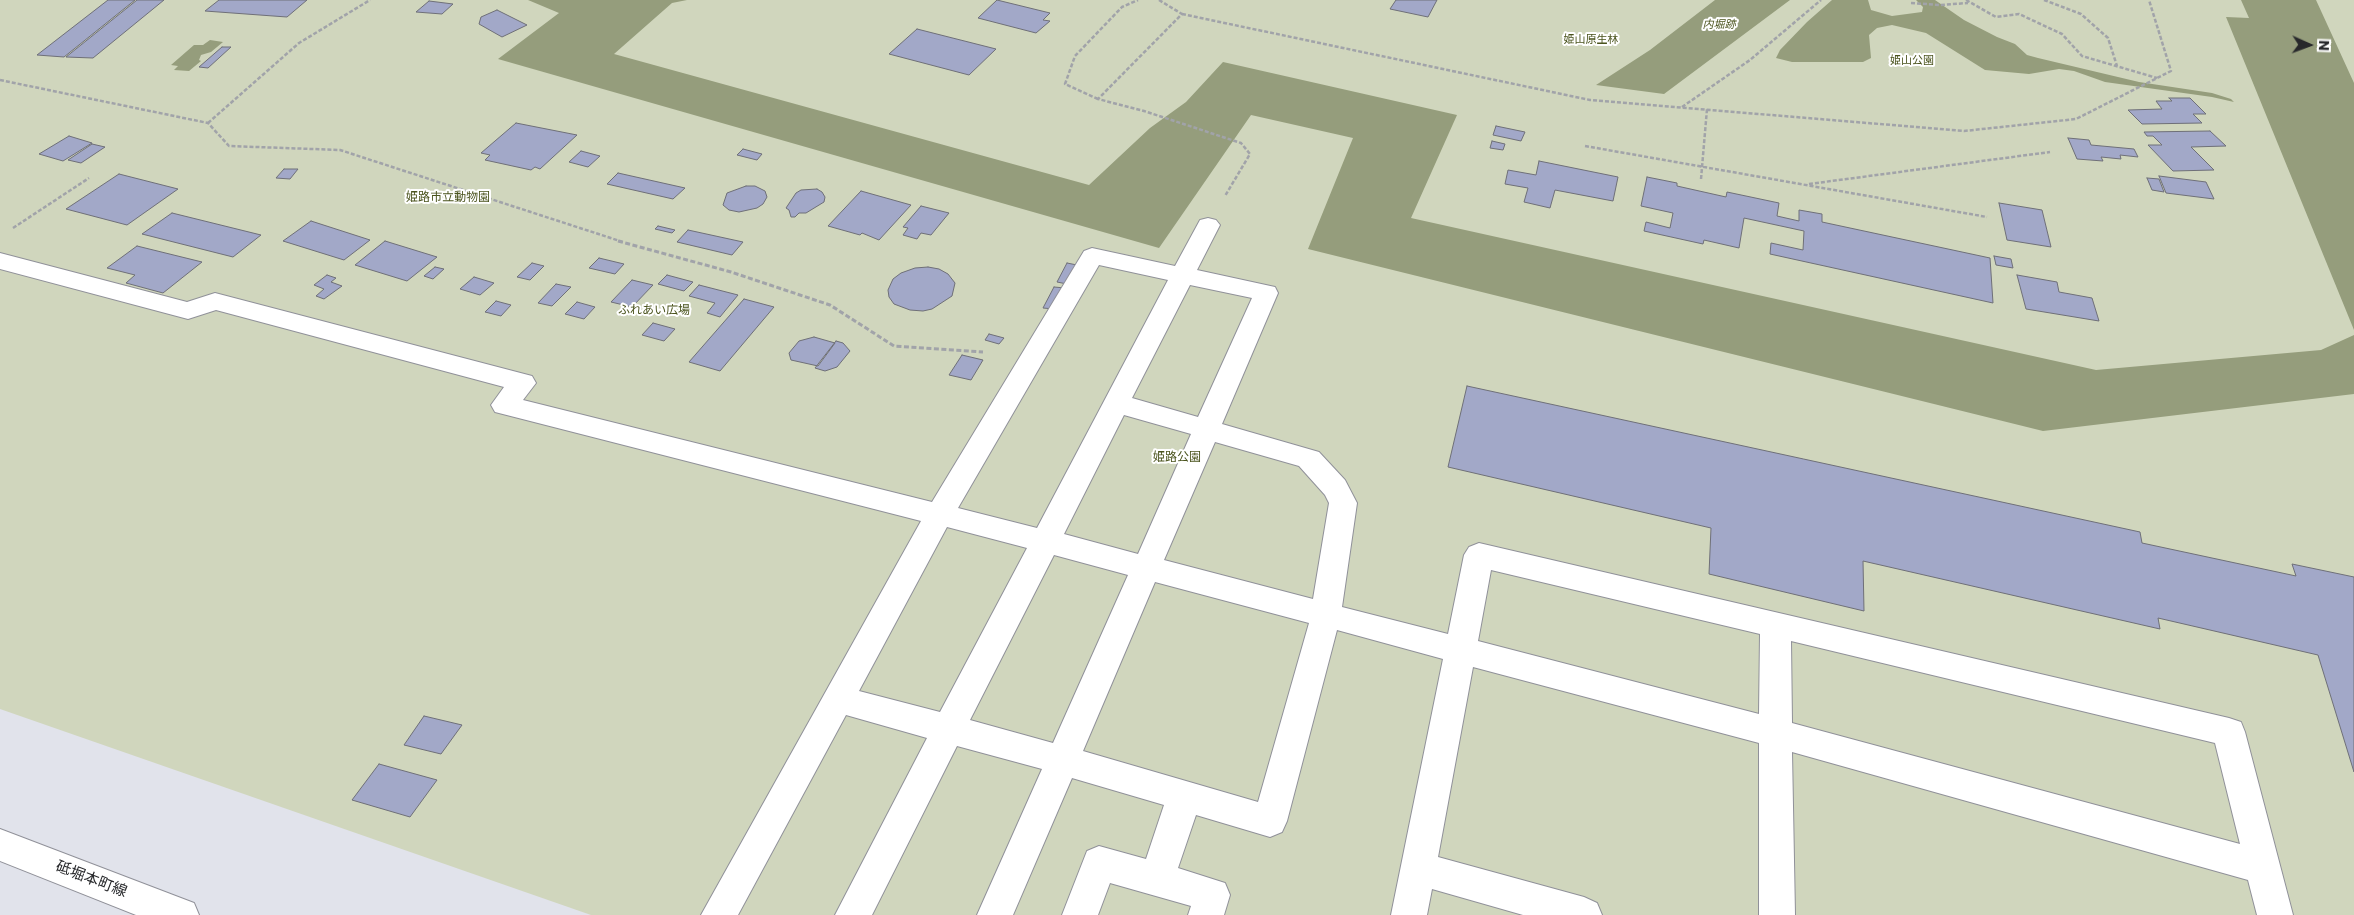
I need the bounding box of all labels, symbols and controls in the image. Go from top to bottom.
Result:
water label: 内堀跡 [1703,18,1735,32]
north arrow [2284,20,2334,70]
park label: 姫山原生林 [1564,33,1618,47]
text: N [2314,40,2334,51]
park label: 姫山公園 [1890,54,1934,68]
park label: 姫路市立動物園 [406,191,490,205]
park label: ふれあい広場 [618,304,690,318]
park label: 姫路公園 [1153,451,1201,465]
street label: 砥堀本町線 [53,858,129,902]

